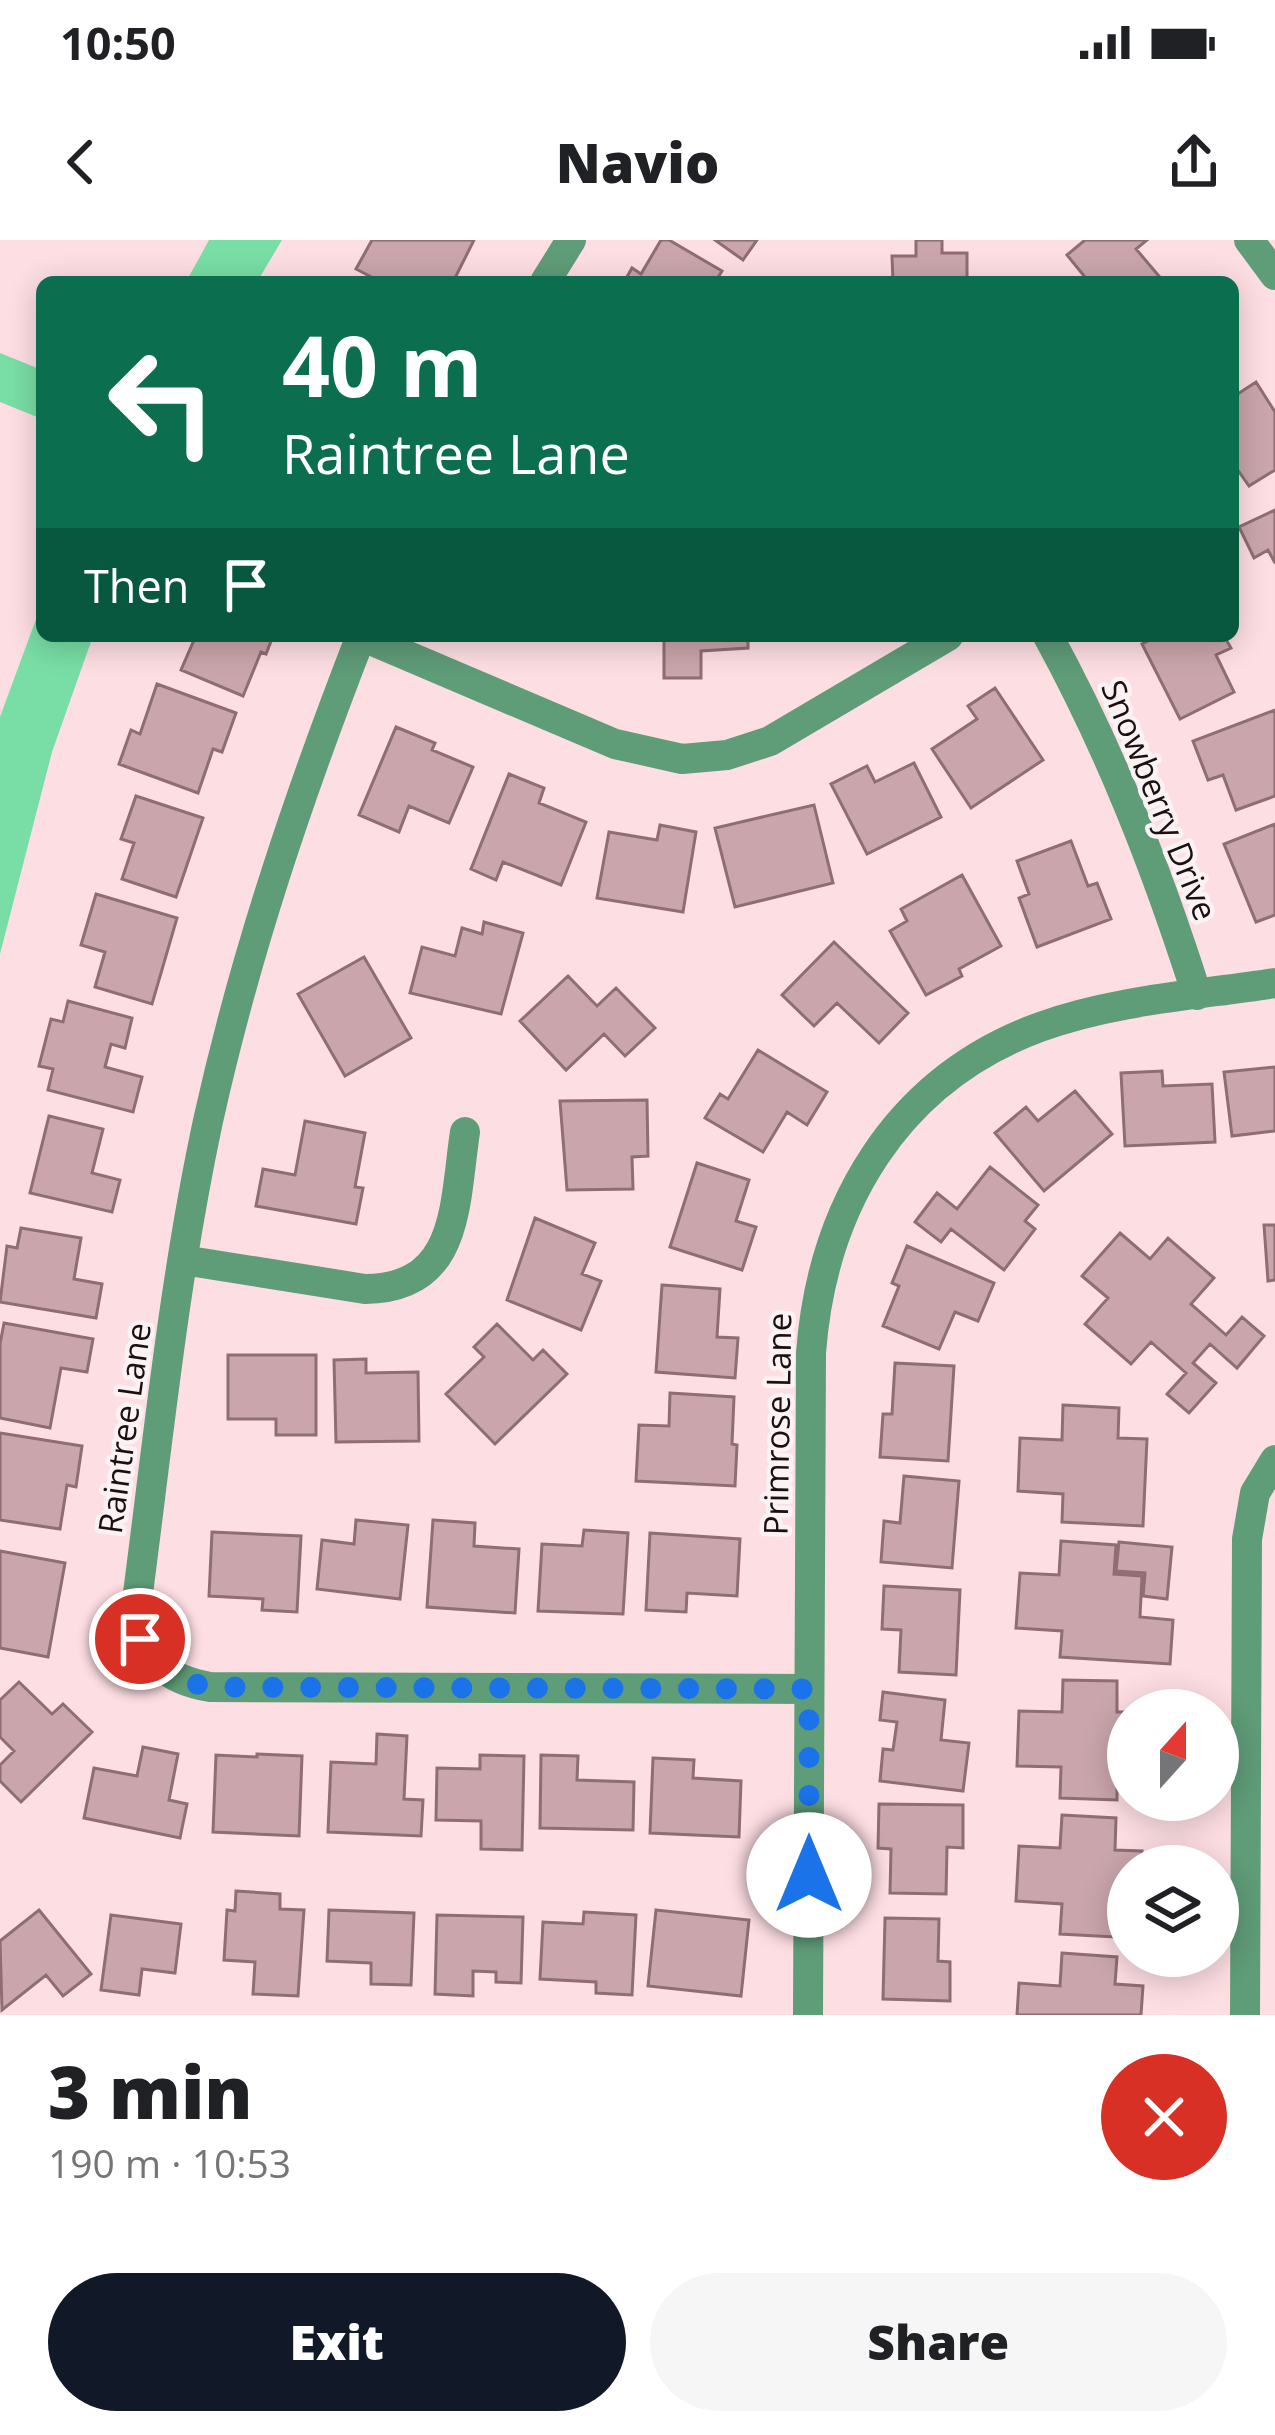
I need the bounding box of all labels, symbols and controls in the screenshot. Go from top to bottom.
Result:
text: 10:50 [60,12,176,73]
text: Navio [556,125,719,199]
icon: back [48,129,114,195]
icon: share [1161,129,1227,195]
text: 40 m [282,307,482,422]
icon: left [84,324,240,480]
text: Raintree Lane [282,416,630,490]
icon: arrive [213,552,279,618]
text: Then [84,555,189,616]
street label: Snowberry Drive [1091,673,1229,927]
street label: Primrose Lane [753,1312,801,1536]
street label: Raintree Lane [87,1320,161,1536]
pin [89,1588,191,1690]
icon: arrive [107,1606,173,1672]
north arrow [1107,1689,1239,1821]
map controls [1107,1689,1239,1977]
position arrow [746,1812,872,1938]
button: layers [1107,1845,1239,1977]
text: 3 min [48,2042,253,2140]
button: close [1101,2054,1227,2180]
text: 190 m · 10:53 [48,2136,291,2189]
button: Exit [48,2273,626,2411]
button: Share [650,2273,1227,2411]

